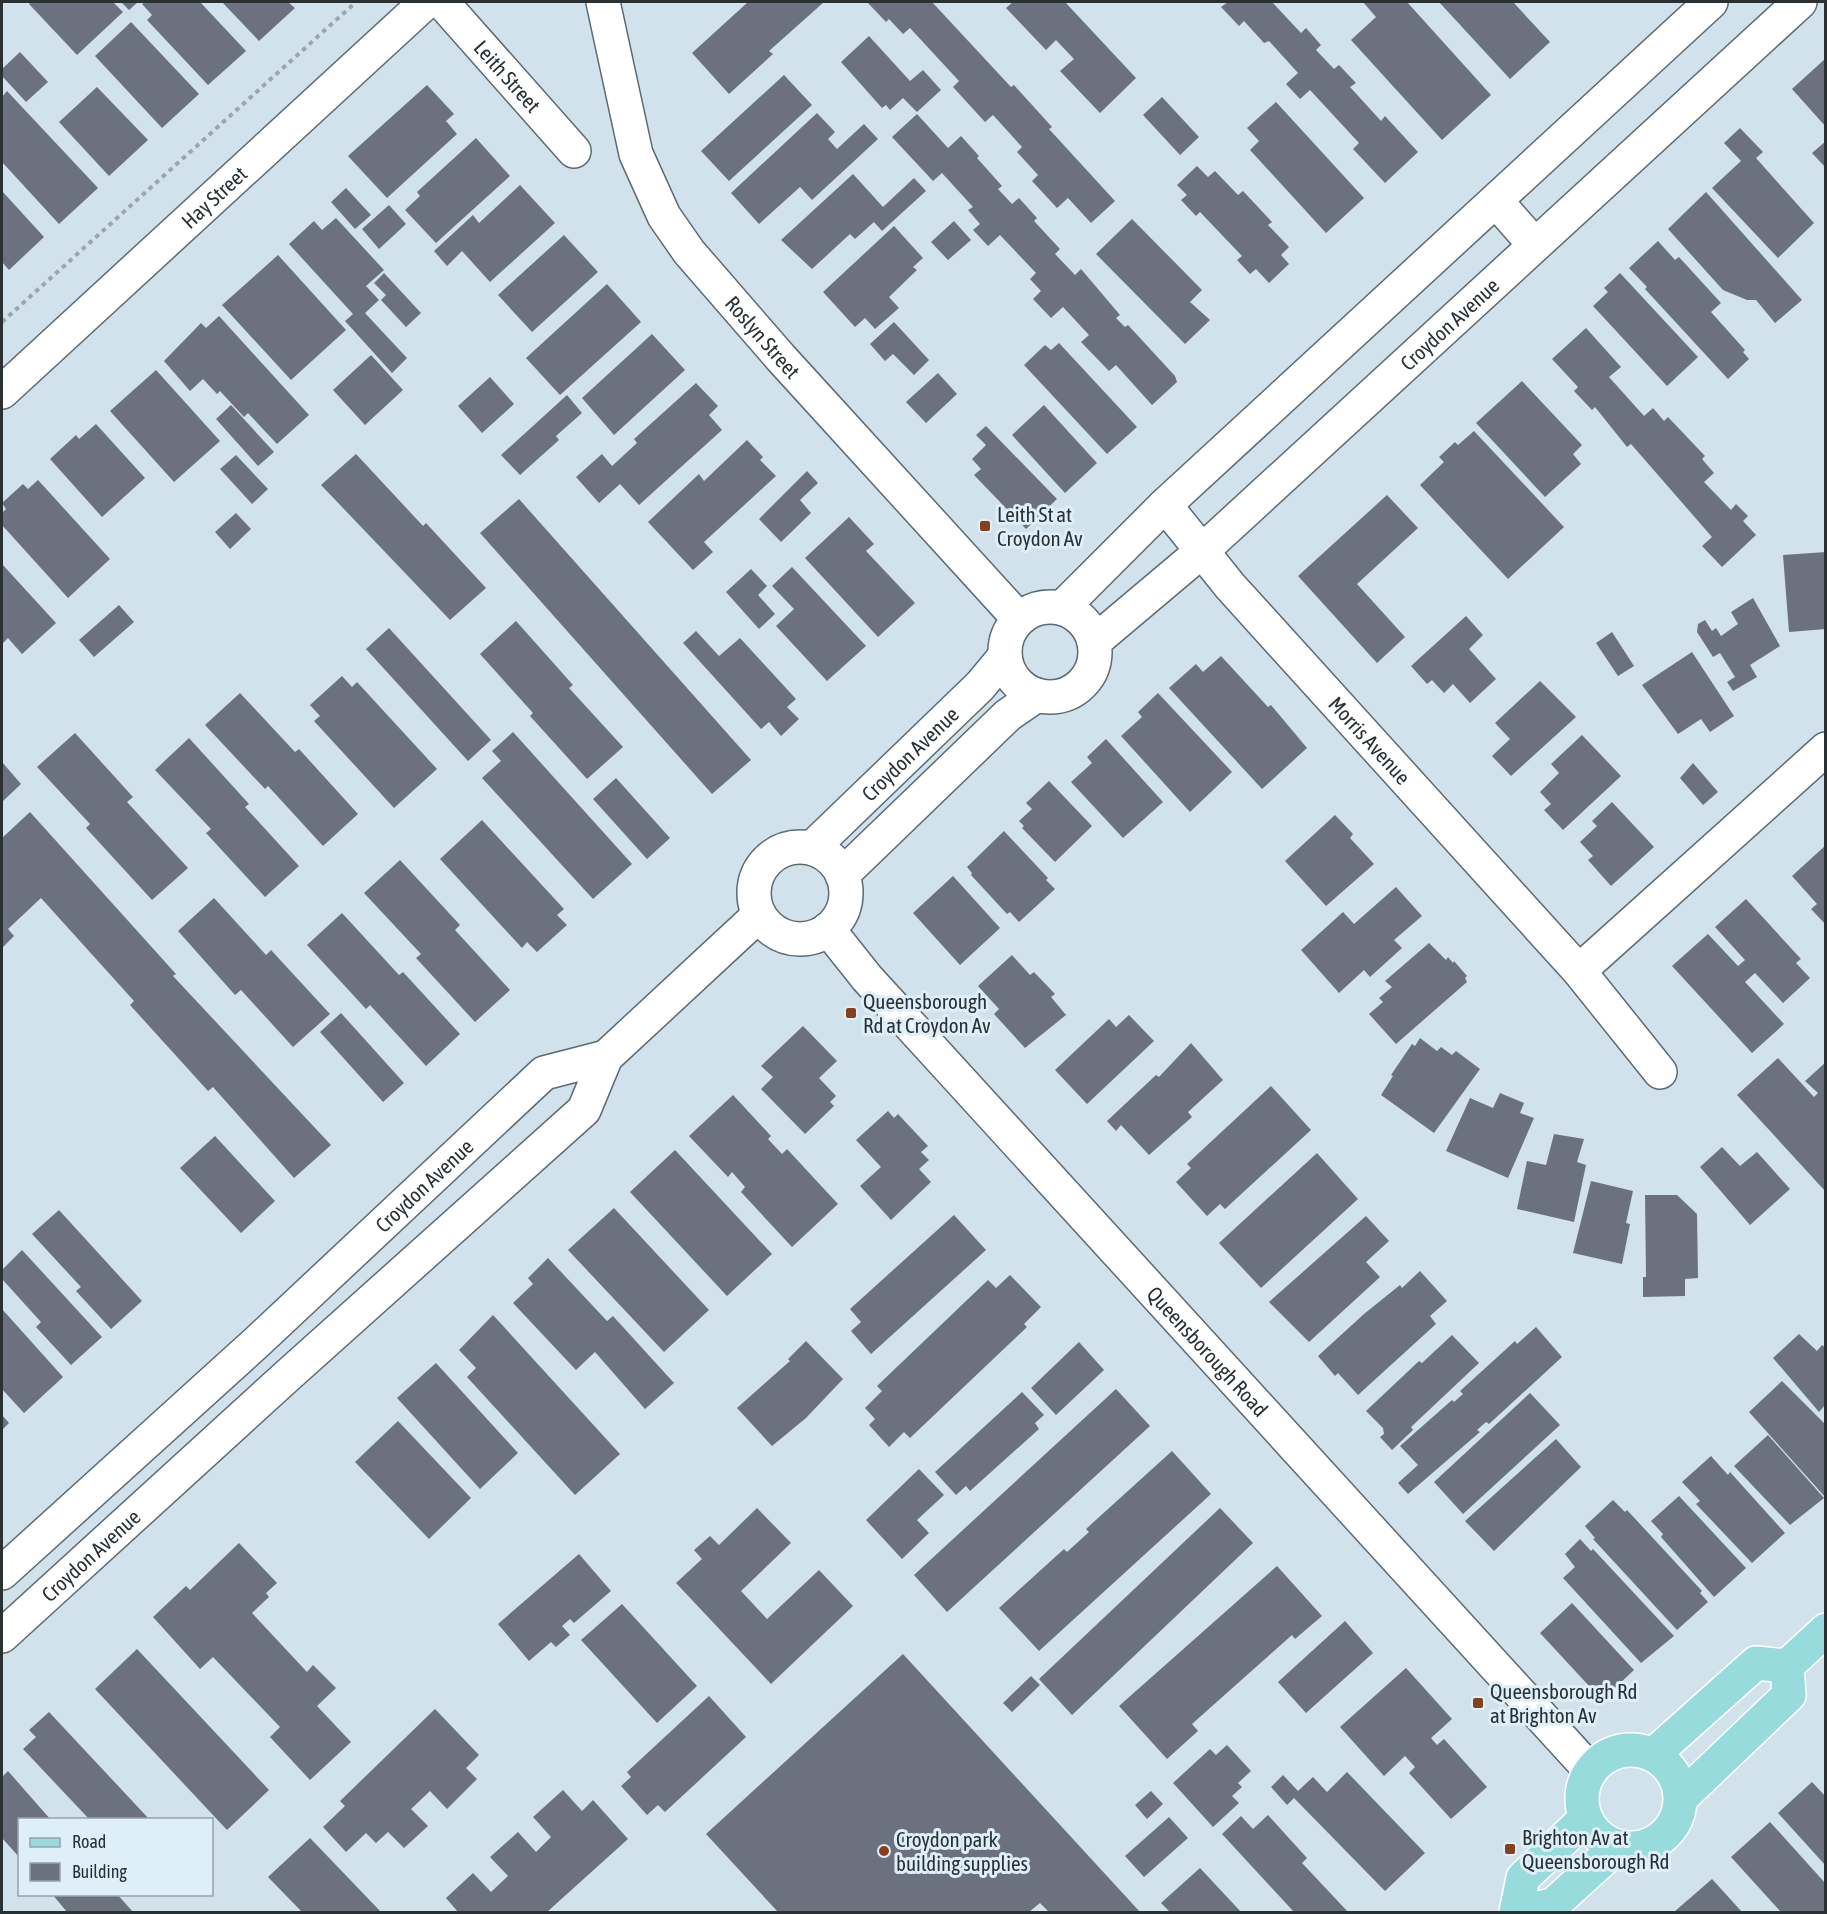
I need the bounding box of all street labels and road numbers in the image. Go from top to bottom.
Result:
street label: Leith Street [470,35,546,117]
street label: Hay Street [177,161,251,233]
street label: Croydon Avenue [1395,273,1503,375]
street label: Roslyn Street [721,291,805,383]
street label: Morris Avenue [1324,692,1416,789]
street label: Croydon Avenue [857,702,963,806]
street label: Croydon Avenue [370,1134,478,1237]
street label: Queensborough Road [1142,1281,1273,1421]
street label: Croydon Avenue [36,1504,145,1606]

